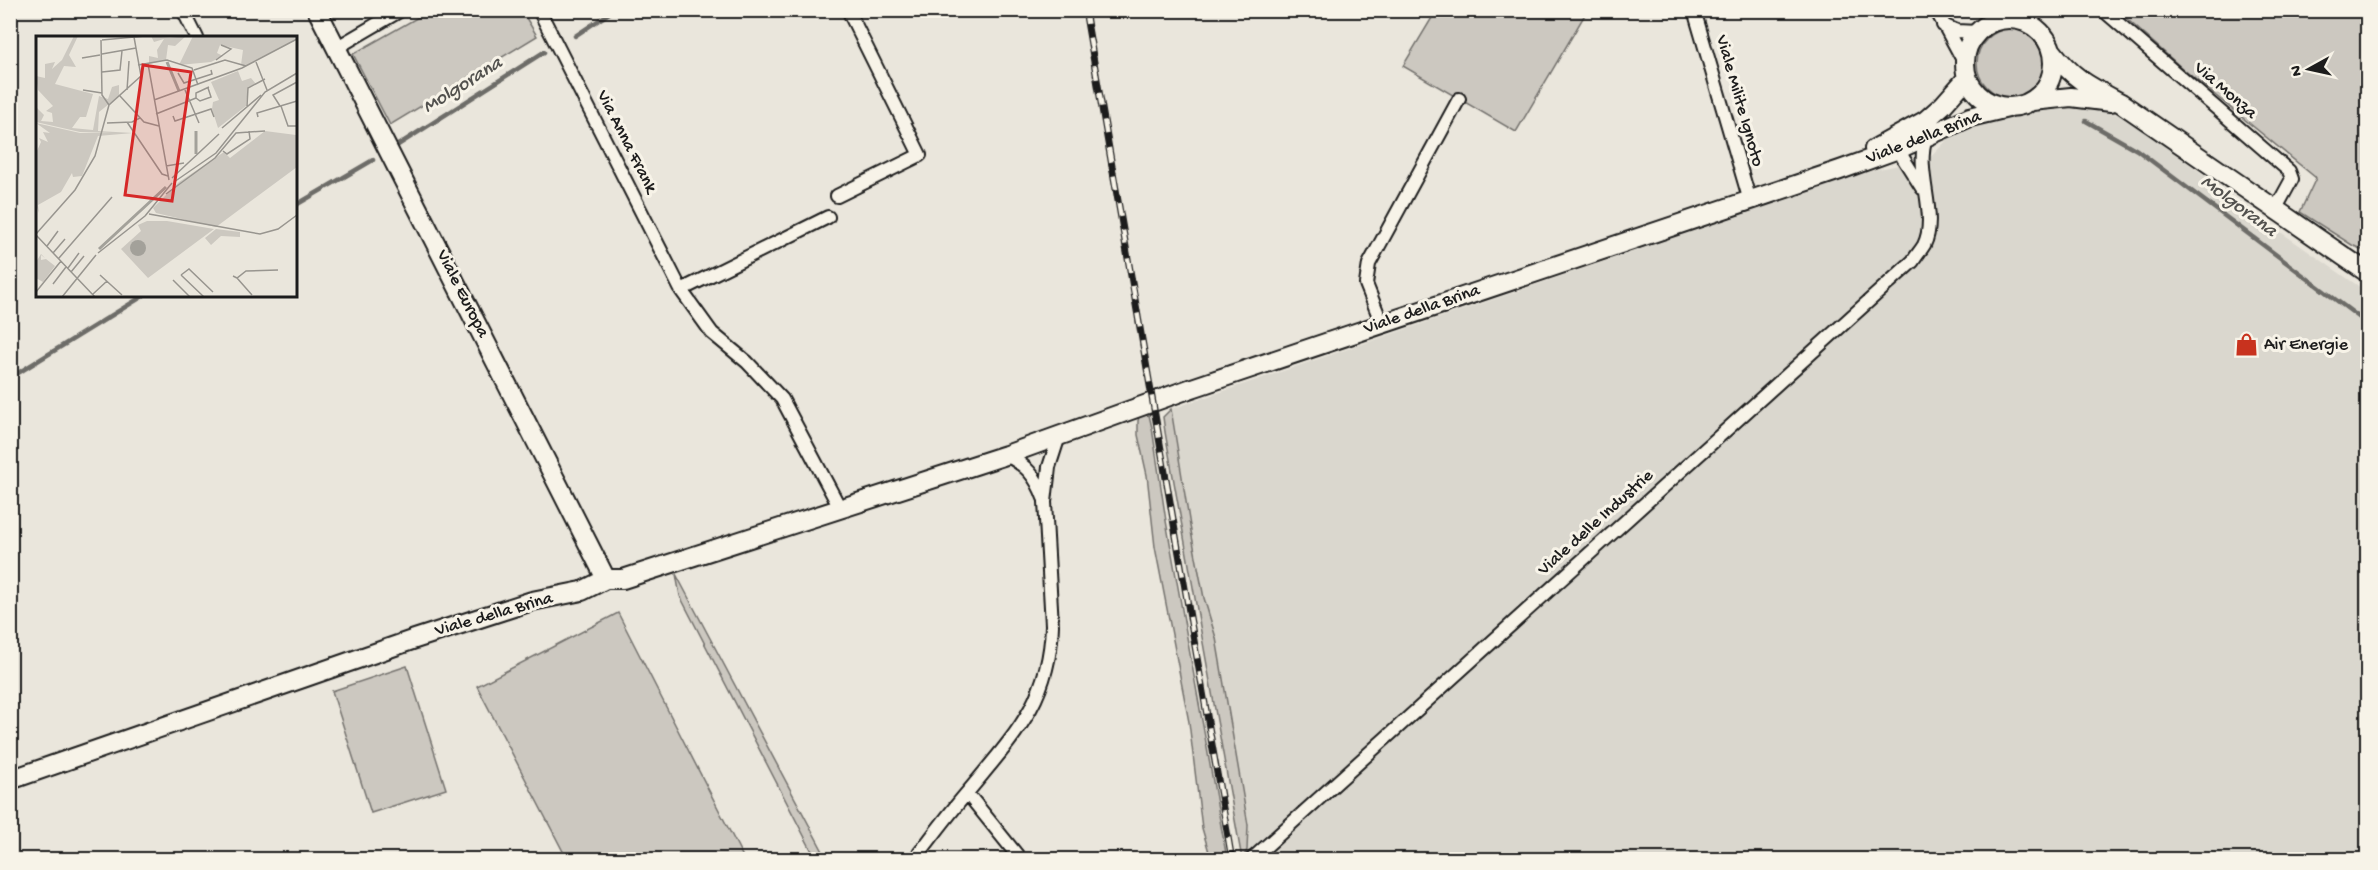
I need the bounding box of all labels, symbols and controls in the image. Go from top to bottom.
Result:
street label: Viale Milite Ignoto [1710,32,1768,169]
inset map [36,36,297,297]
north arrow [2279,39,2339,99]
water label: Molgorana [419,52,509,119]
street label: Via Monza [2188,57,2262,125]
text: N [2287,64,2308,77]
street label: Via Anna Frank [591,86,662,199]
street label: Viale della Brina [1863,106,1985,170]
water label: Molgorana [2195,171,2282,244]
street label: Viale Europa [430,246,494,342]
street label: Viale della Brina [1360,280,1484,340]
shop icon: Air Energie [2233,332,2259,358]
place label: Air Energie [2264,335,2349,356]
street label: Viale delle Industrie [1533,465,1659,581]
street label: Viale della Brina [432,588,556,642]

